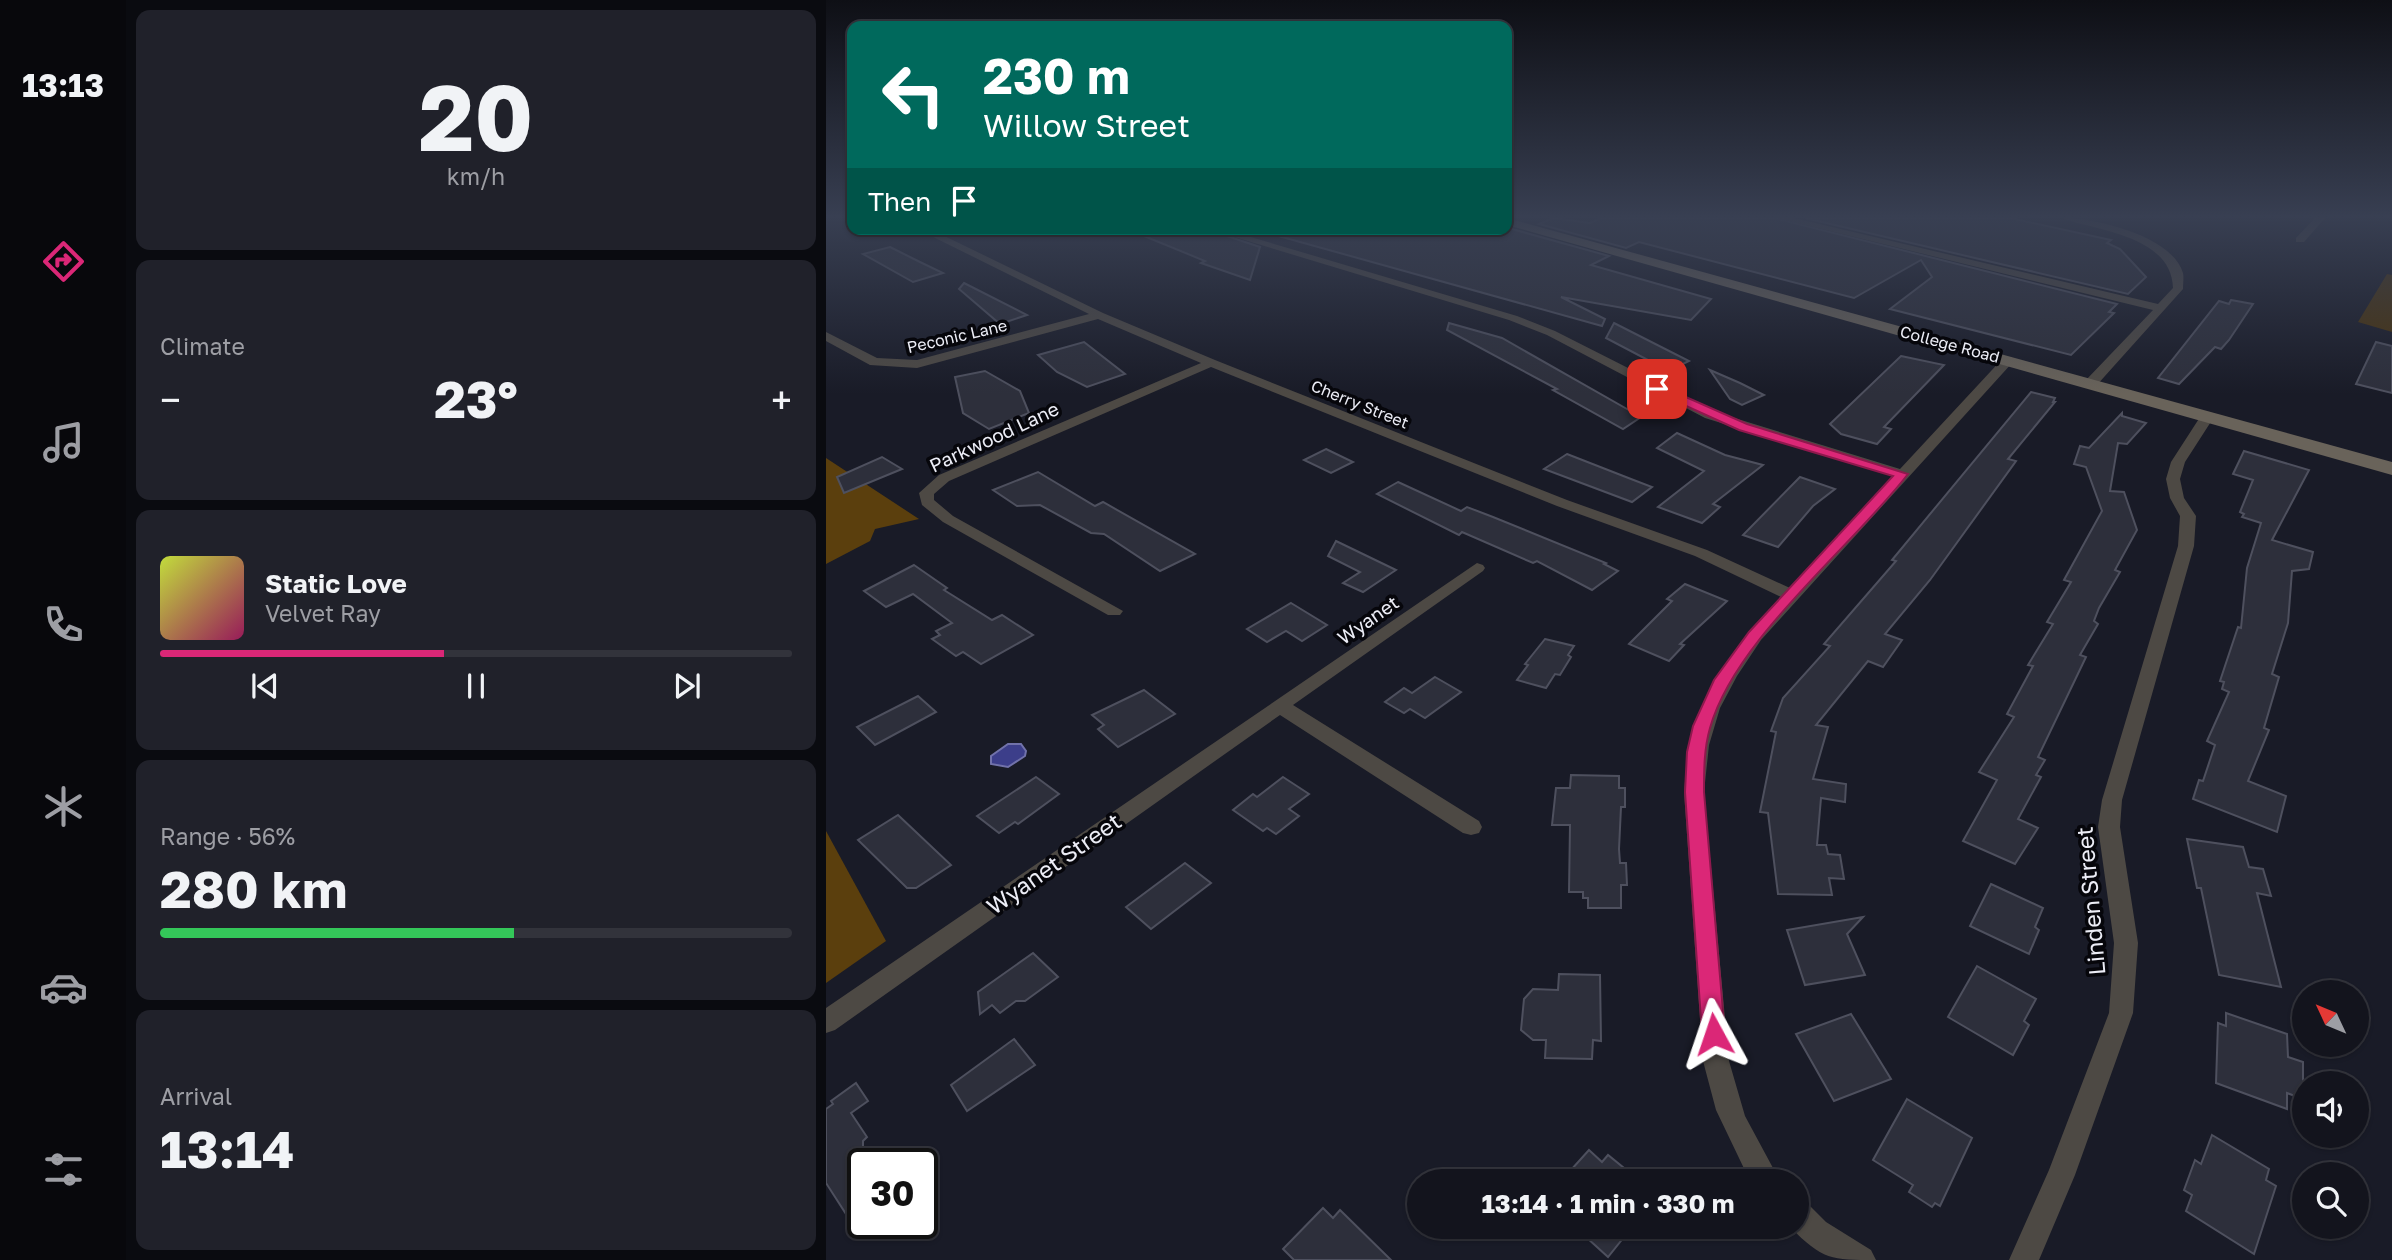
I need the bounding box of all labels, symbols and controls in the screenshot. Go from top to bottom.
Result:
text: 230 m [983,46,1130,105]
icon: left [868,49,959,140]
text: 20 [419,62,533,171]
text: 13:13 [22,66,104,104]
text: Willow Street [983,106,1190,144]
text: km/h [447,162,505,190]
icon: arrive [945,182,983,220]
text: Then [868,186,931,217]
icon: directions [39,237,88,286]
street label: Peconic Lane [905,315,1009,357]
street label: College Road [1898,321,2002,367]
text: Climate [160,332,245,360]
pin [1627,359,1687,419]
text: 23° [434,367,518,429]
icon: arrive [1638,370,1676,408]
street label: Cherry Street [1308,375,1412,433]
text: − [160,377,181,422]
text: + [771,377,792,422]
street label: Parkwood Lane [925,396,1062,477]
icon: music [39,418,88,467]
text: Static Love [265,568,407,599]
street label: Wyanet [1333,590,1403,649]
text: Velvet Ray [265,599,381,627]
icon: phone [39,600,88,649]
icon: previous [246,667,284,705]
icon: pause [457,667,495,705]
icon: next [668,667,706,705]
icon: climate [39,782,88,831]
street label: Wyanet Street [981,806,1126,920]
text: Range · 56% [160,822,295,850]
street label: Linden Street [2070,826,2110,976]
text: 280 km [160,857,347,919]
icon: car [39,963,88,1012]
north arrow [2292,980,2370,1057]
map controls [2292,980,2369,1239]
position arrow [1677,997,1751,1071]
button: sound [2292,1071,2369,1148]
text: Arrival [160,1082,232,1110]
text: 13:14 [160,1117,294,1179]
icon: filters [39,1145,88,1194]
speed limit sign: 30 [847,1148,938,1239]
button: search [2292,1162,2369,1239]
text: 13:14 · 1 min · 330 m [1481,1188,1735,1219]

